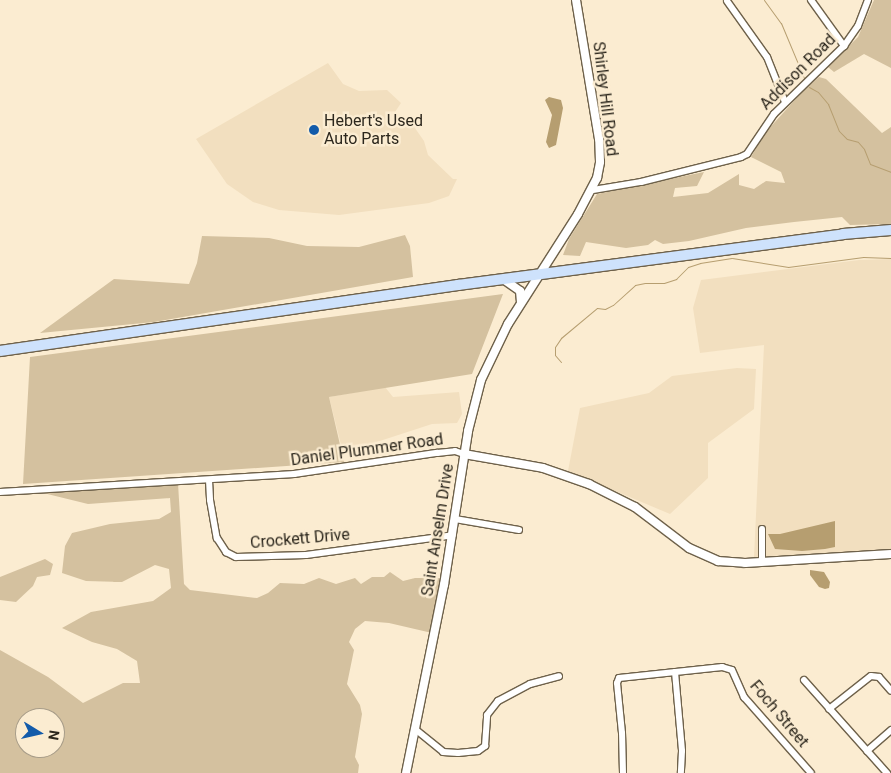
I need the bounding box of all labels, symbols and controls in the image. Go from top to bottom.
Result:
street label: Addison Road [756,30,840,114]
street label: Shirley Hill Road [588,41,622,157]
place label: Hebert's Used Auto Parts [324,111,423,149]
marker: Hebert's Used Auto Parts [308,124,320,136]
street label: Daniel Plummer Road [290,430,444,470]
street label: Saint Anselm Drive [418,462,458,598]
street label: Crockett Drive [249,525,351,553]
street label: Foch Street [746,677,812,751]
north arrow [15,708,65,758]
text: N [45,729,63,741]

